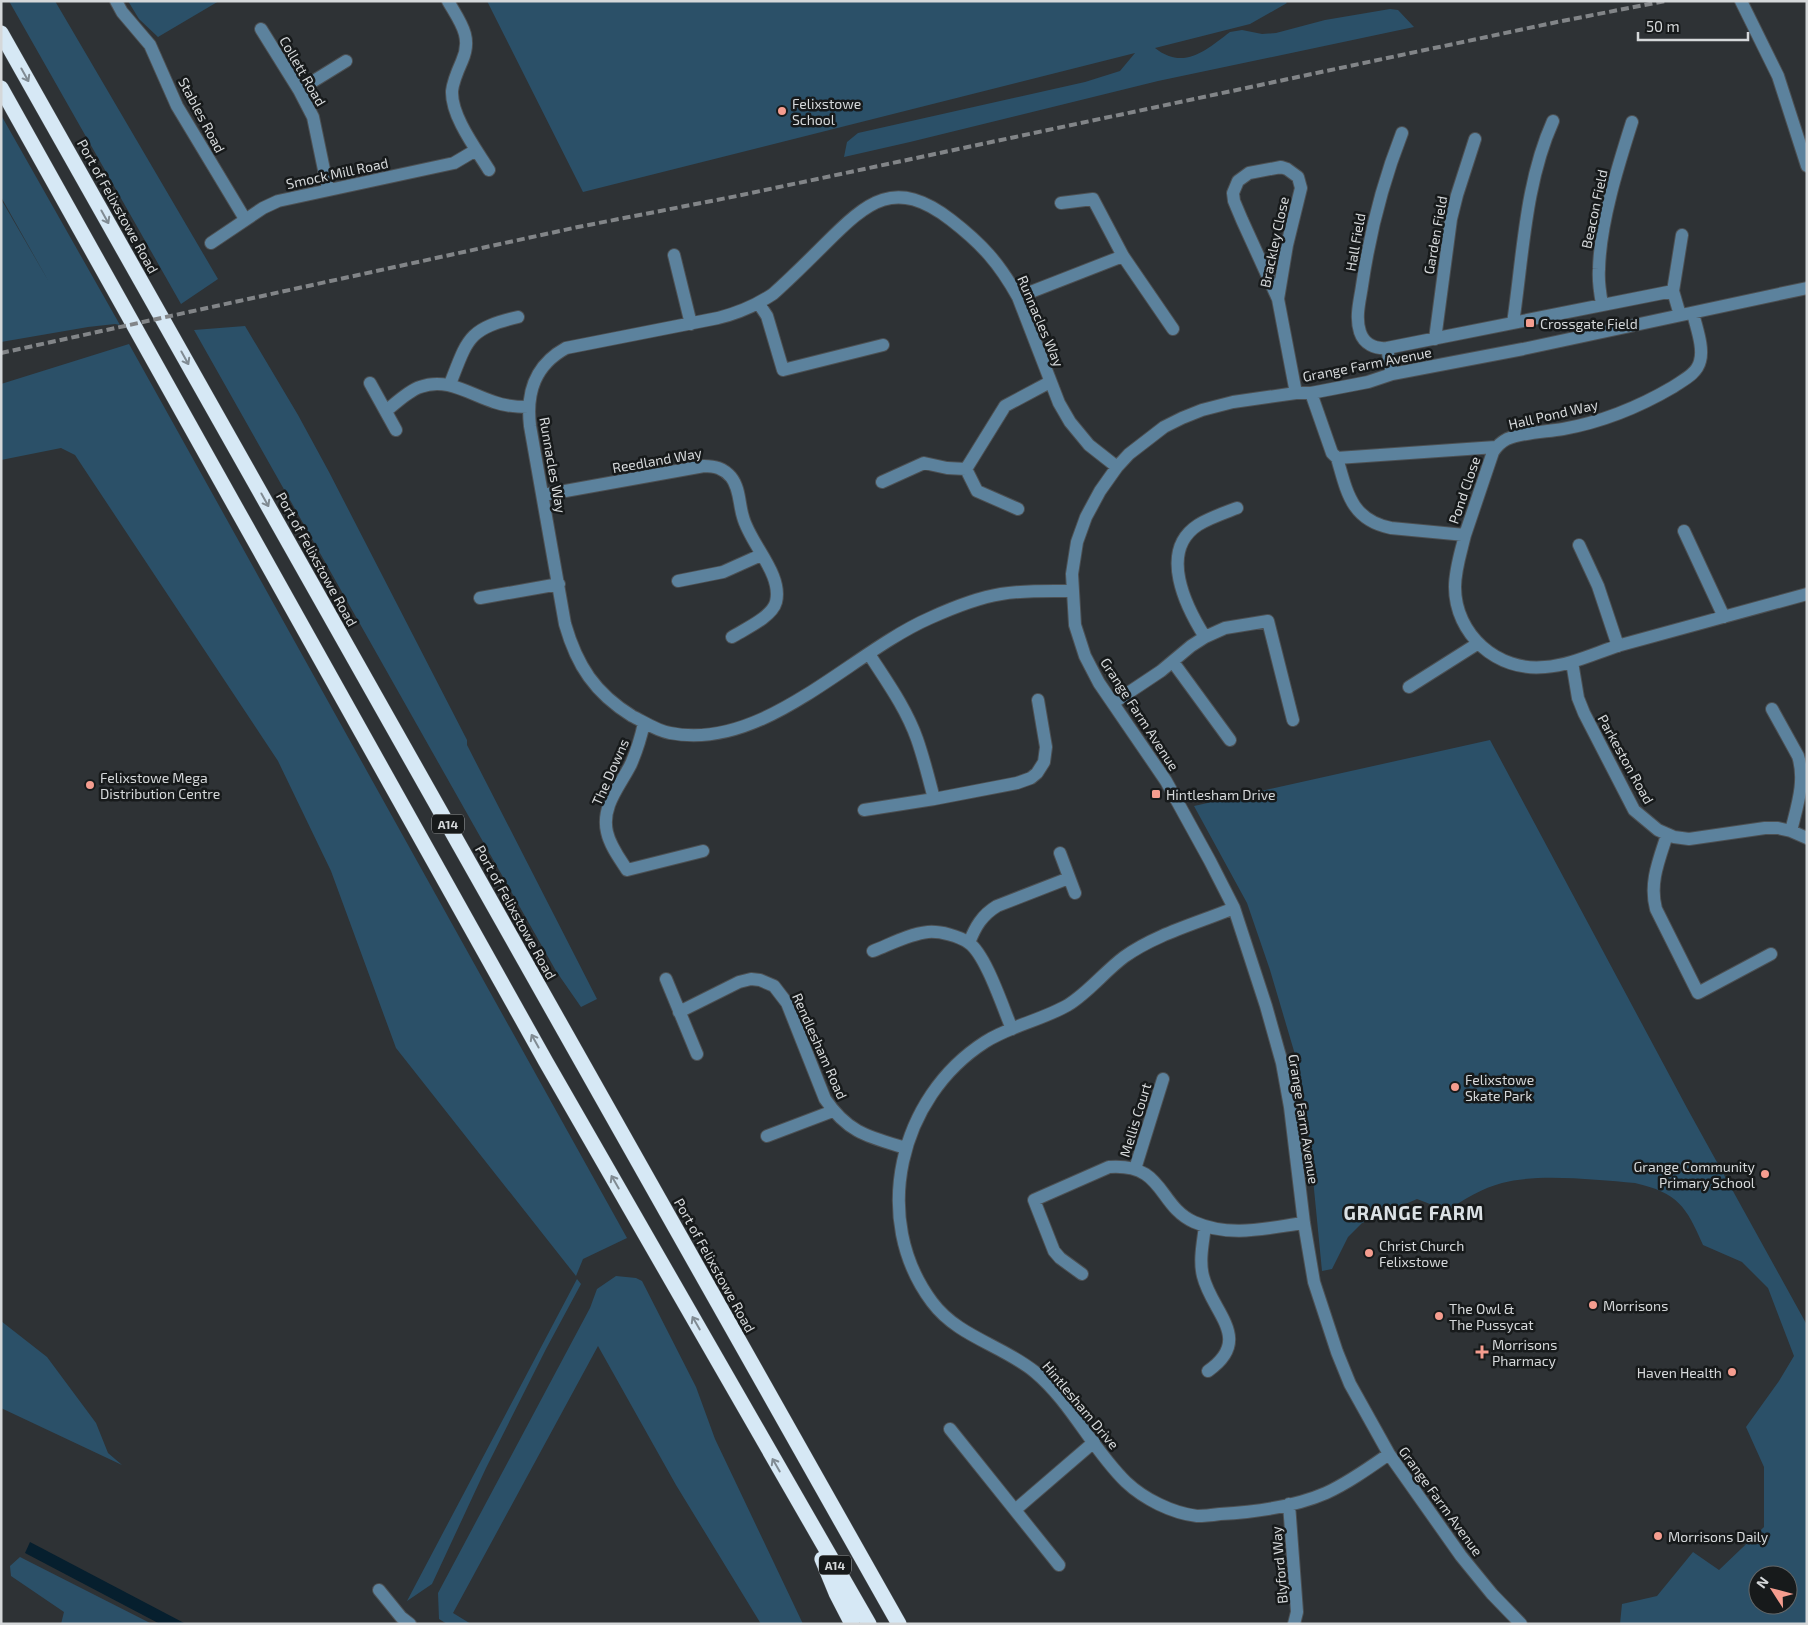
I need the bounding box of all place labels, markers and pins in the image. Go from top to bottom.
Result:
place label: Felixstowe School [792,95,861,128]
marker: Felixstowe School [776,105,788,117]
place label: Crossgate Field [1540,315,1638,332]
marker: Crossgate Field [1524,317,1536,329]
place label: Felixstowe Mega Distribution Centre [100,769,220,802]
marker: Felixstowe Mega Distribution Centre [84,779,96,791]
place label: Hintlesham Drive [1166,786,1276,803]
marker: Hintlesham Drive [1150,788,1162,800]
place label: Felixstowe Skate Park [1465,1071,1534,1104]
marker: Felixstowe Skate Park [1449,1081,1461,1093]
place label: Grange Community Primary School [1634,1158,1756,1191]
marker: Grange Community Primary School [1759,1168,1771,1180]
place label: Christ Church Felixstowe [1379,1237,1464,1270]
marker: Christ Church Felixstowe [1363,1247,1375,1259]
place label: Morrisons [1603,1297,1668,1314]
marker: Morrisons [1587,1299,1599,1311]
place label: The Owl & The Pussycat [1449,1300,1534,1333]
marker: The Owl & The Pussycat [1433,1310,1445,1322]
place label: Morrisons Pharmacy [1492,1336,1557,1369]
marker: Morrisons Pharmacy [1476,1346,1488,1358]
place label: Haven Health [1637,1364,1722,1381]
marker: Haven Health [1726,1366,1738,1378]
place label: Morrisons Daily [1668,1528,1769,1545]
marker: Morrisons Daily [1652,1530,1664,1542]

